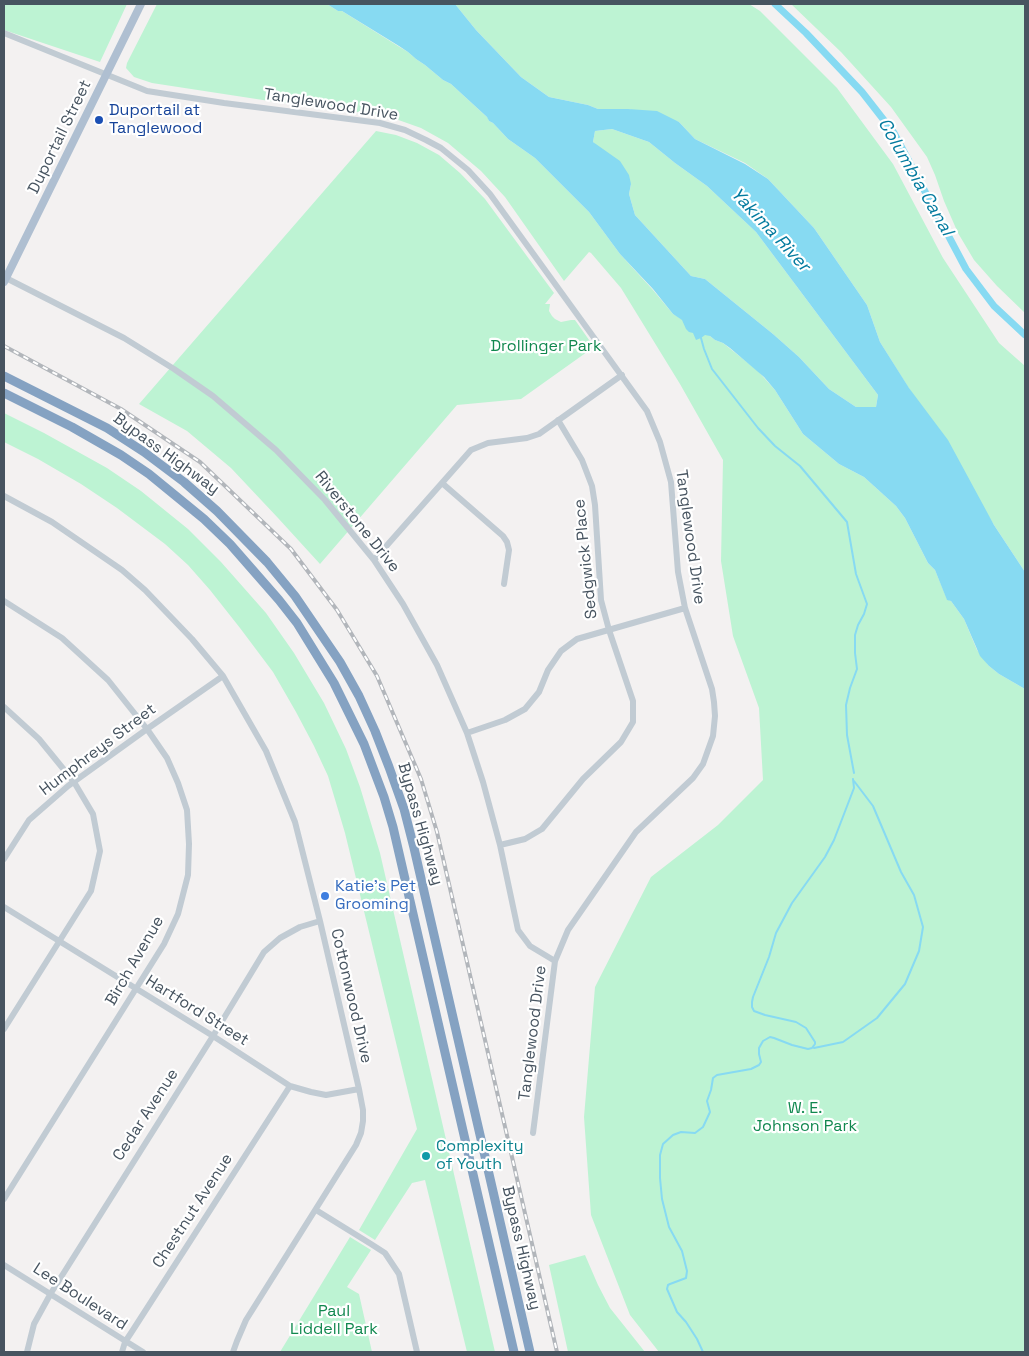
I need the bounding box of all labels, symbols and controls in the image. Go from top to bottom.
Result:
street label: Duportail Street [24,77,96,197]
street label: Tanglewood Drive [262,85,400,125]
place label: Duportail at Tanglewood [109,101,202,139]
marker: Duportail at Tanglewood [93,114,105,126]
water label: Columbia Canal [873,114,957,240]
water label: Yakima River [726,184,814,276]
park label: Drollinger Park [491,337,601,357]
street label: Bypass Highway [109,409,223,499]
street label: Riverstone Drive [310,468,404,576]
street label: Tanglewood Drive [671,468,709,606]
street label: Sedgwick Place [570,498,602,620]
street label: Humphreys Street [36,700,160,800]
street label: Bypass Highway [393,760,447,888]
place label: Katie's Pet Grooming [335,877,416,915]
marker: Katie's Pet Grooming [319,890,331,902]
street label: Birch Avenue [102,913,168,1009]
street label: Cottonwood Drive [326,927,376,1065]
street label: Tanglewood Drive [515,964,551,1102]
street label: Hartford Street [142,972,252,1050]
street label: Cedar Avenue [109,1065,183,1165]
park label: W. E. Johnson Park [753,1099,857,1137]
place label: Complexity of Youth [436,1137,524,1175]
street label: Chestnut Avenue [149,1150,237,1272]
marker: Complexity of Youth [420,1150,432,1162]
street label: Bypass Highway [497,1184,545,1312]
street label: Lee Boulevard [29,1259,131,1335]
park label: Paul Liddell Park [290,1302,378,1340]

